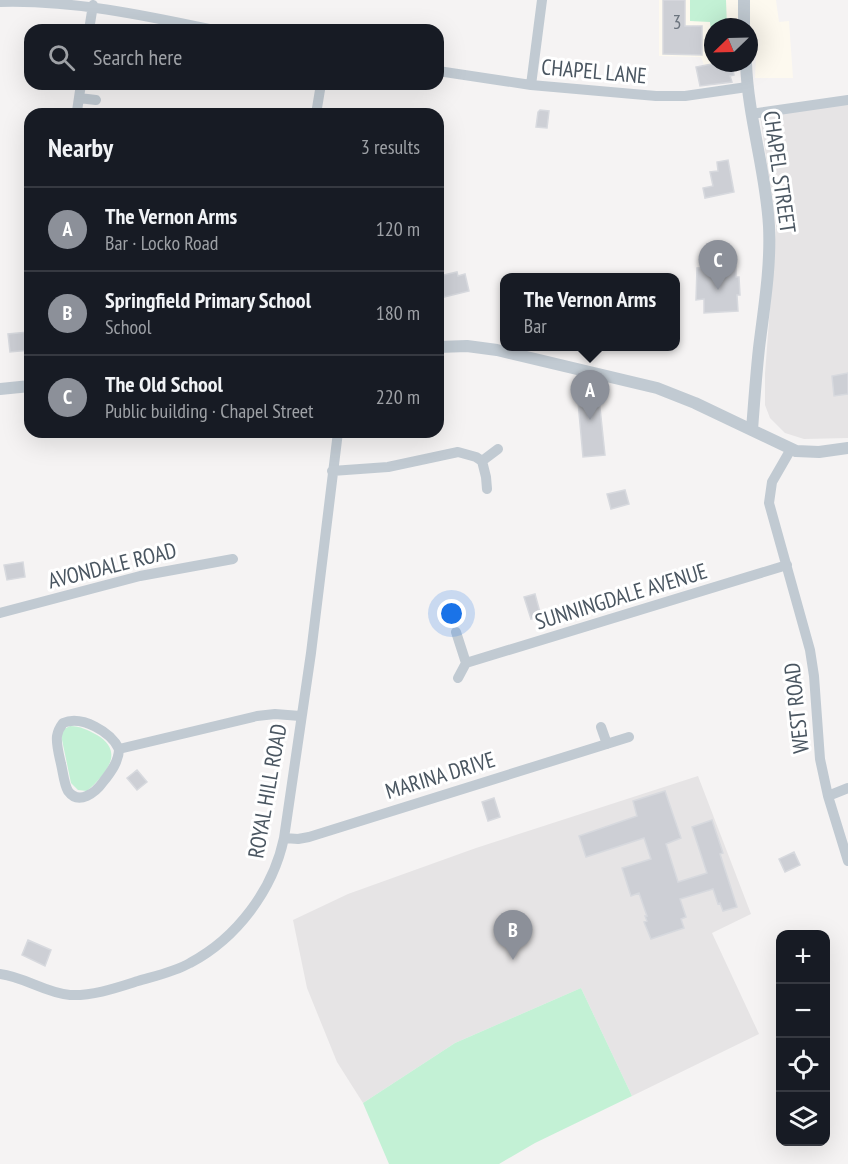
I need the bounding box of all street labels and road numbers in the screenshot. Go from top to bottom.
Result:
street label: CHAPEL LANE [540,52,648,90]
street label: CHAPEL STREET [758,109,802,235]
street label: AVONDALE ROAD [45,536,179,594]
street label: SUNNINGDALE AVENUE [532,557,710,635]
street label: WEST ROAD [777,661,815,755]
street label: ROYAL HILL ROAD [241,722,293,860]
street label: MARINA DRIVE [382,745,498,805]

